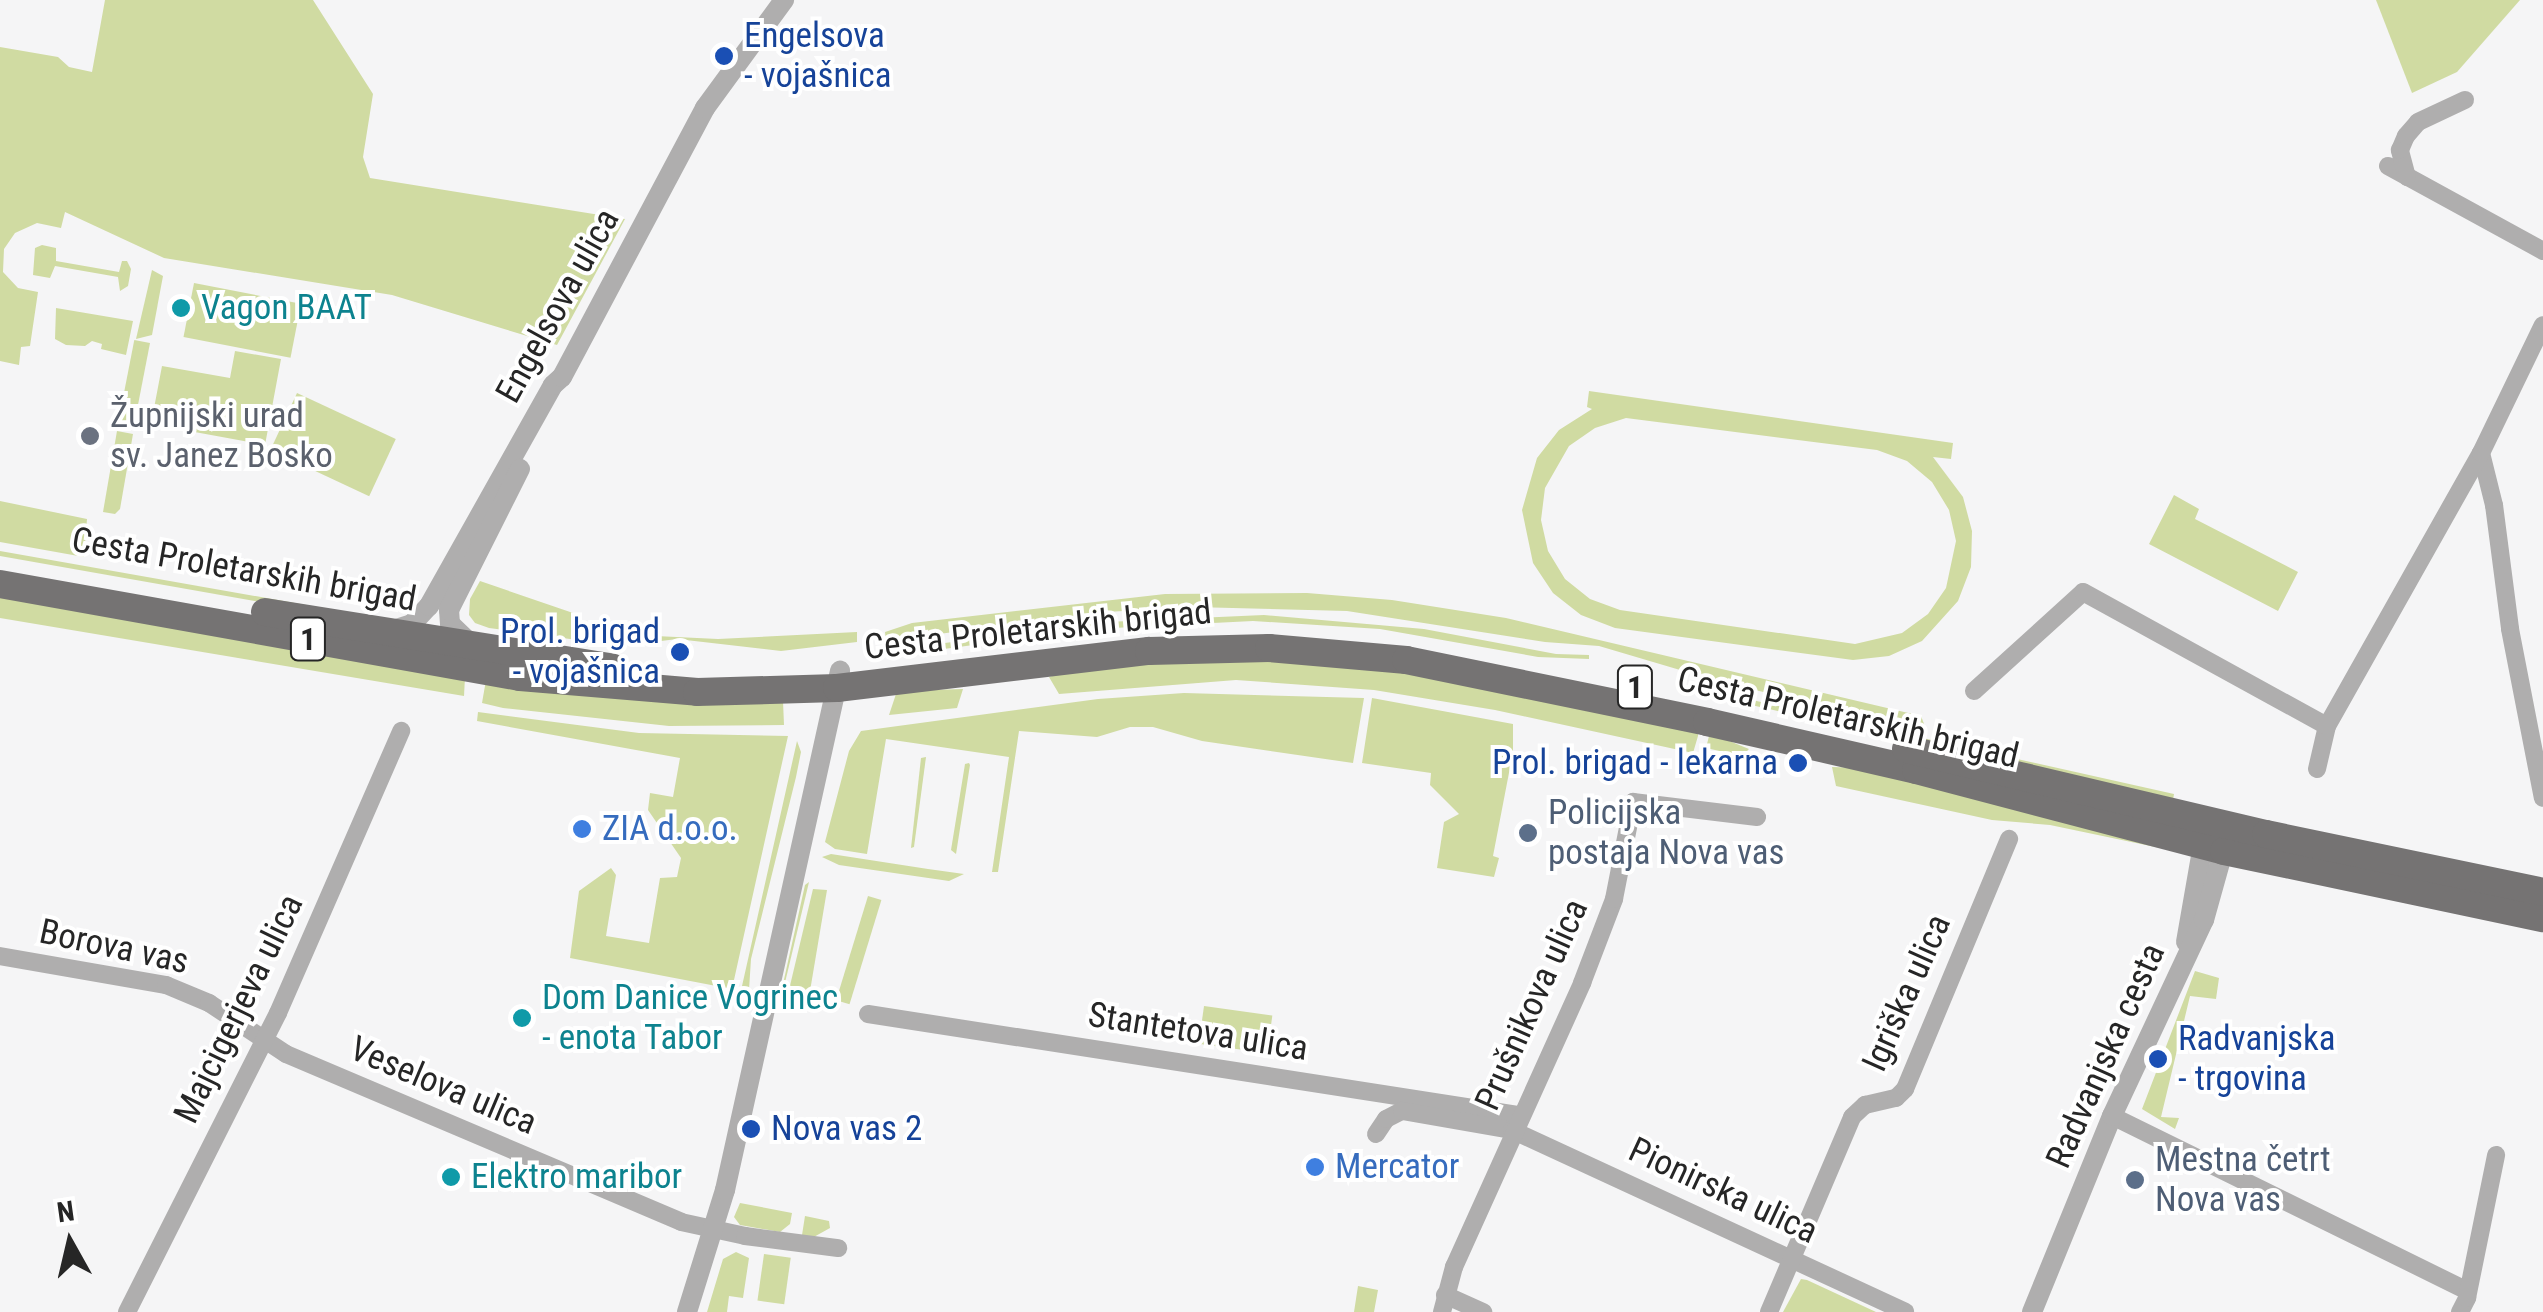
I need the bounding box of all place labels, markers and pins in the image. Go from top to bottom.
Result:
place label: Engelsova - vojašnica [744,15,891,97]
marker: Engelsova - vojašnica [713,45,735,67]
place label: Vagon BAAT [201,287,372,329]
marker: Vagon BAAT [170,297,192,319]
place label: Župnijski urad sv. Janez Bosko [110,395,333,477]
marker: Župnijski urad sv. Janez Bosko [79,425,101,447]
place label: Prol. brigad - vojašnica [500,611,660,693]
marker: Prol. brigad - vojašnica [669,641,691,663]
place label: Prol. brigad - lekarna [1492,742,1778,784]
marker: Prol. brigad - lekarna [1787,752,1809,774]
place label: Policijska postaja Nova vas [1548,792,1785,874]
place label: ZIA d.o.o. [602,808,738,850]
marker: ZIA d.o.o. [571,818,593,840]
marker: Policijska postaja Nova vas [1517,822,1539,844]
place label: Dom Danice Vogrinec - enota Tabor [542,977,838,1059]
marker: Dom Danice Vogrinec - enota Tabor [511,1007,533,1029]
place label: Radvanjska - trgovina [2178,1018,2335,1100]
marker: Radvanjska - trgovina [2147,1048,2169,1070]
place label: Nova vas 2 [771,1108,922,1150]
marker: Nova vas 2 [740,1118,762,1140]
place label: Mestna četrt Nova vas [2155,1139,2331,1221]
place label: Mercator [1335,1146,1459,1188]
place label: Elektro maribor [471,1156,682,1198]
marker: Mercator [1304,1156,1326,1178]
marker: Elektro maribor [440,1166,462,1188]
marker: Mestna četrt Nova vas [2124,1169,2146,1191]

